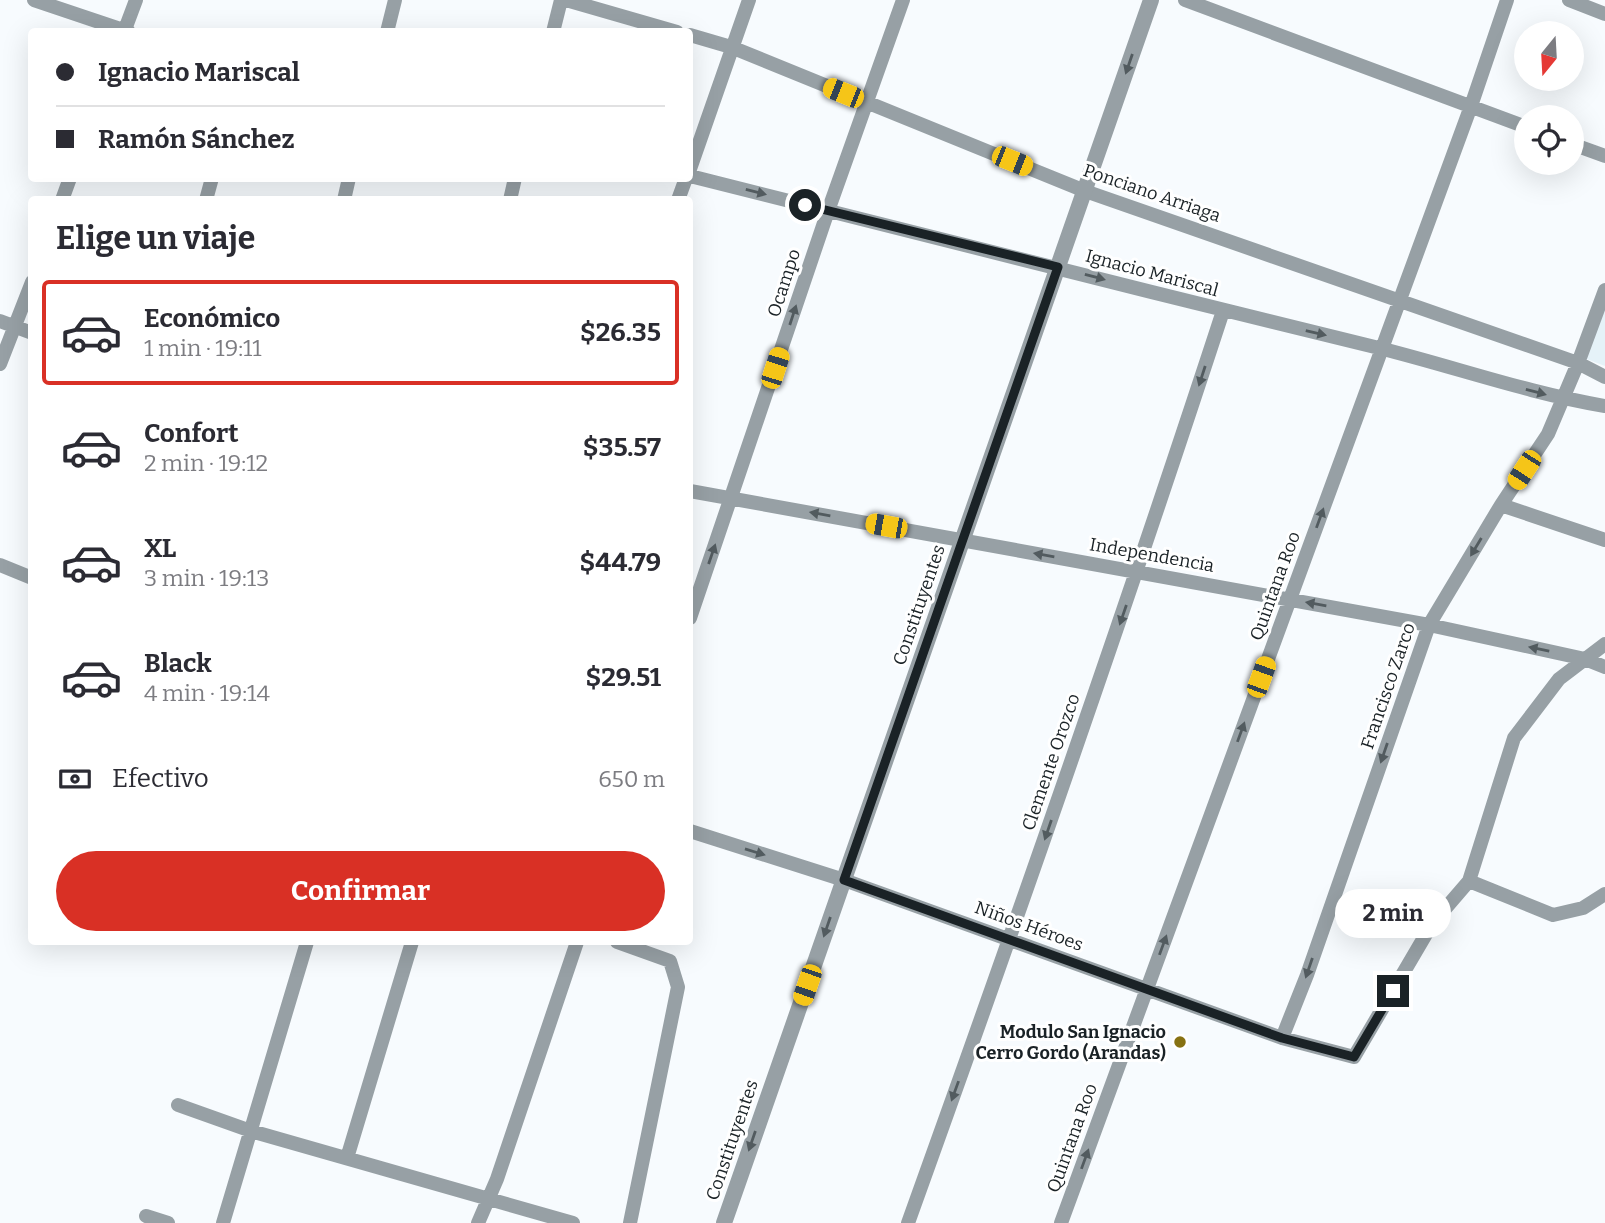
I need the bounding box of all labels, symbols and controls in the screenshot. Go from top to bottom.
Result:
north arrow [1514,21,1584,91]
map controls [1514,21,1584,175]
one-way arrow [1123,54,1134,75]
text: Ignacio Mariscal [98,57,300,88]
car [820,75,867,111]
button: locate [1514,105,1584,175]
text: Ramón Sánchez [98,124,295,155]
car [989,143,1036,179]
street label: Ponciano Arriaga [1080,159,1224,227]
one-way arrow [745,187,767,198]
route start [789,189,821,221]
text: Elige un viaje [56,219,255,257]
street label: Ignacio Mariscal [1083,245,1221,301]
street label: Ocampo [763,246,805,320]
one-way arrow [1084,272,1106,283]
icon: car [60,301,123,364]
text: Económico [144,303,280,334]
one-way arrow [788,304,799,325]
text: $26.35 [580,317,661,348]
one-way arrow [1305,328,1327,339]
text: 1 min · 19:11 [144,334,262,362]
car [759,345,792,391]
one-way arrow [1196,366,1206,387]
one-way arrow [1525,387,1546,397]
icon: car [60,416,123,479]
text: Confort [144,418,239,449]
text: $35.57 [583,432,661,463]
car [1504,447,1545,493]
text: 2 min · 19:12 [144,449,268,477]
one-way arrow [1315,508,1326,529]
one-way arrow [809,509,831,520]
car [864,512,909,540]
street label: Quintana Roo [1245,528,1305,644]
icon: car [60,531,123,594]
text: XL [144,533,176,564]
street label: Independencia [1088,533,1216,577]
one-way arrow [1470,537,1482,556]
street label: Constituyentes [888,542,950,668]
one-way arrow [707,543,718,564]
text: $44.79 [580,547,661,578]
one-way arrow [1033,549,1055,560]
text: 3 min · 19:13 [144,564,269,592]
one-way arrow [1305,598,1327,609]
one-way arrow [1117,605,1128,626]
street label: Francisco Zarco [1356,620,1420,752]
one-way arrow [1528,644,1550,655]
icon: car [60,646,123,709]
text: Black [144,648,212,679]
car [1244,654,1279,700]
text: $29.51 [585,662,661,693]
text: 4 min · 19:14 [144,679,270,707]
street label: Clemente Orozco [1017,691,1085,833]
one-way arrow [1236,721,1247,742]
one-way arrow [1378,743,1389,764]
icon: cash [56,760,94,798]
text: Efectivo [112,763,209,794]
text: 650 m [598,765,665,793]
one-way arrow [1042,820,1053,841]
one-way arrow [744,847,765,857]
button: Confirmar [56,851,665,931]
callout: 2 min [1335,890,1451,939]
street label: Niños Héroes [972,896,1086,956]
text: 2 min [1362,899,1424,927]
one-way arrow [821,916,832,937]
one-way arrow [1158,935,1169,956]
one-way arrow [1303,958,1314,979]
car [791,962,824,1008]
route end [1377,975,1409,1007]
place label: Modulo San Ignacio Cerro Gordo (Arandas) [976,1021,1166,1064]
marker: Modulo San Ignacio Cerro Gordo (Arandas) [1172,1034,1188,1050]
street label: Constituyentes [701,1077,763,1203]
one-way arrow [950,1080,961,1101]
street label: Quintana Roo [1042,1080,1102,1196]
one-way arrow [746,1131,757,1152]
one-way arrow [1080,1148,1091,1169]

